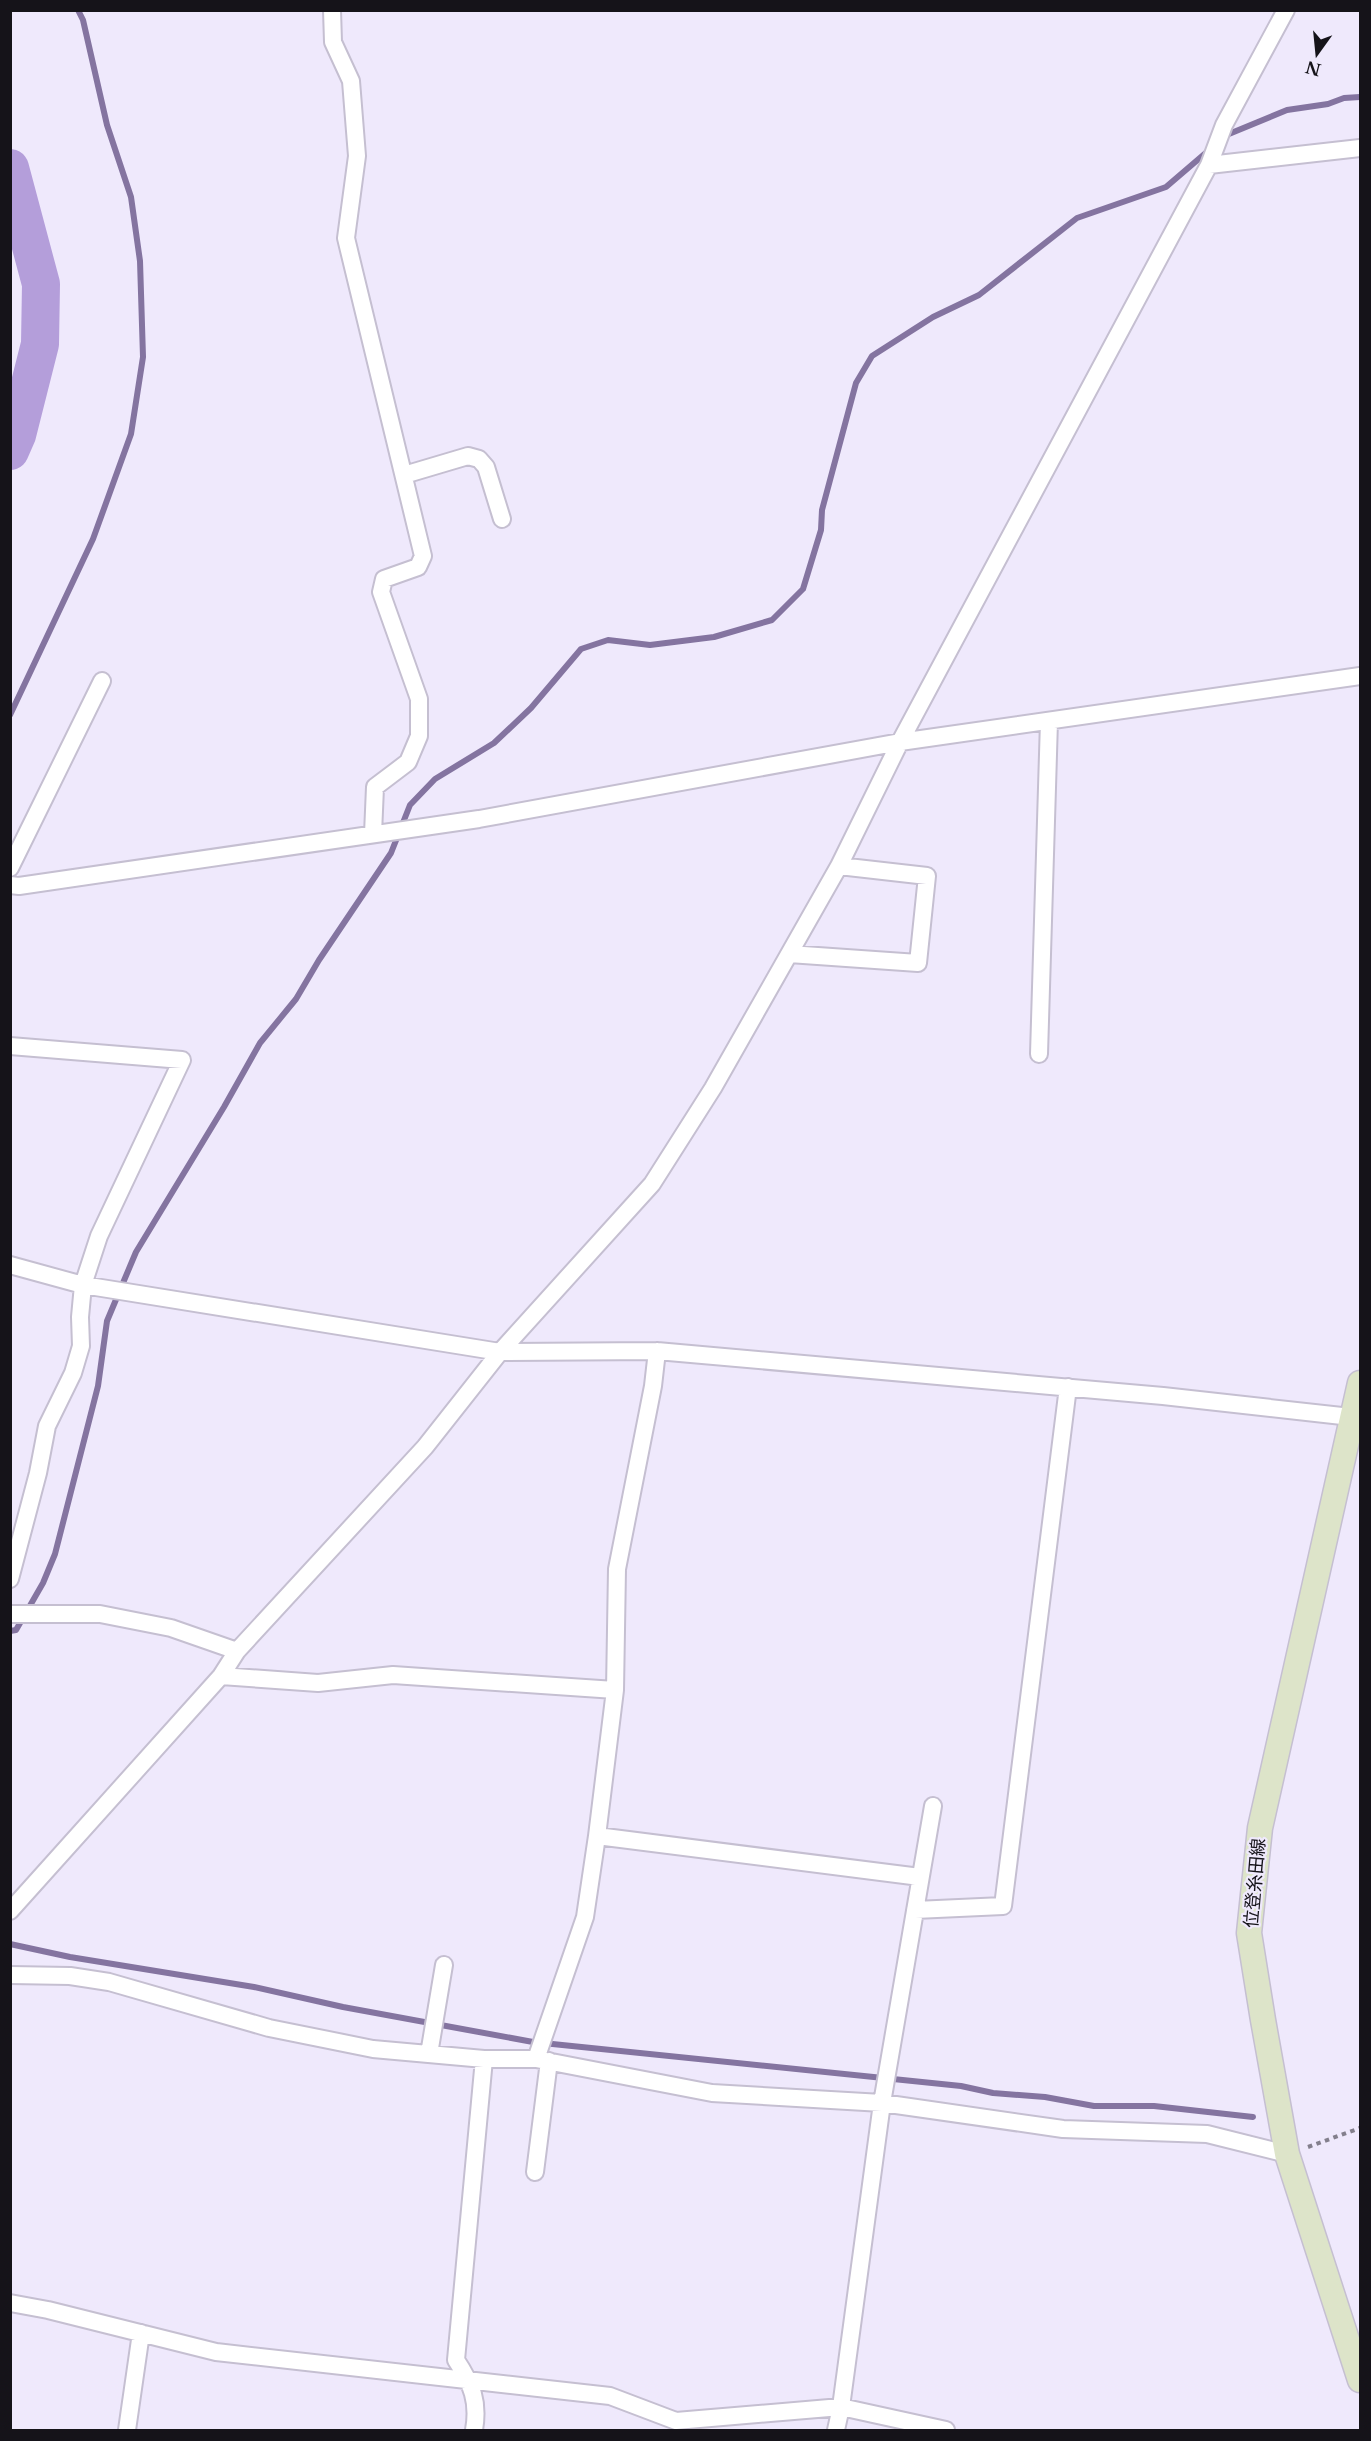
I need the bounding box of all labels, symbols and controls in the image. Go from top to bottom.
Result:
north arrow [1287,24,1347,84]
text: N [1303,57,1323,80]
street label: 位登糸田線 [1240,1837,1270,1929]

